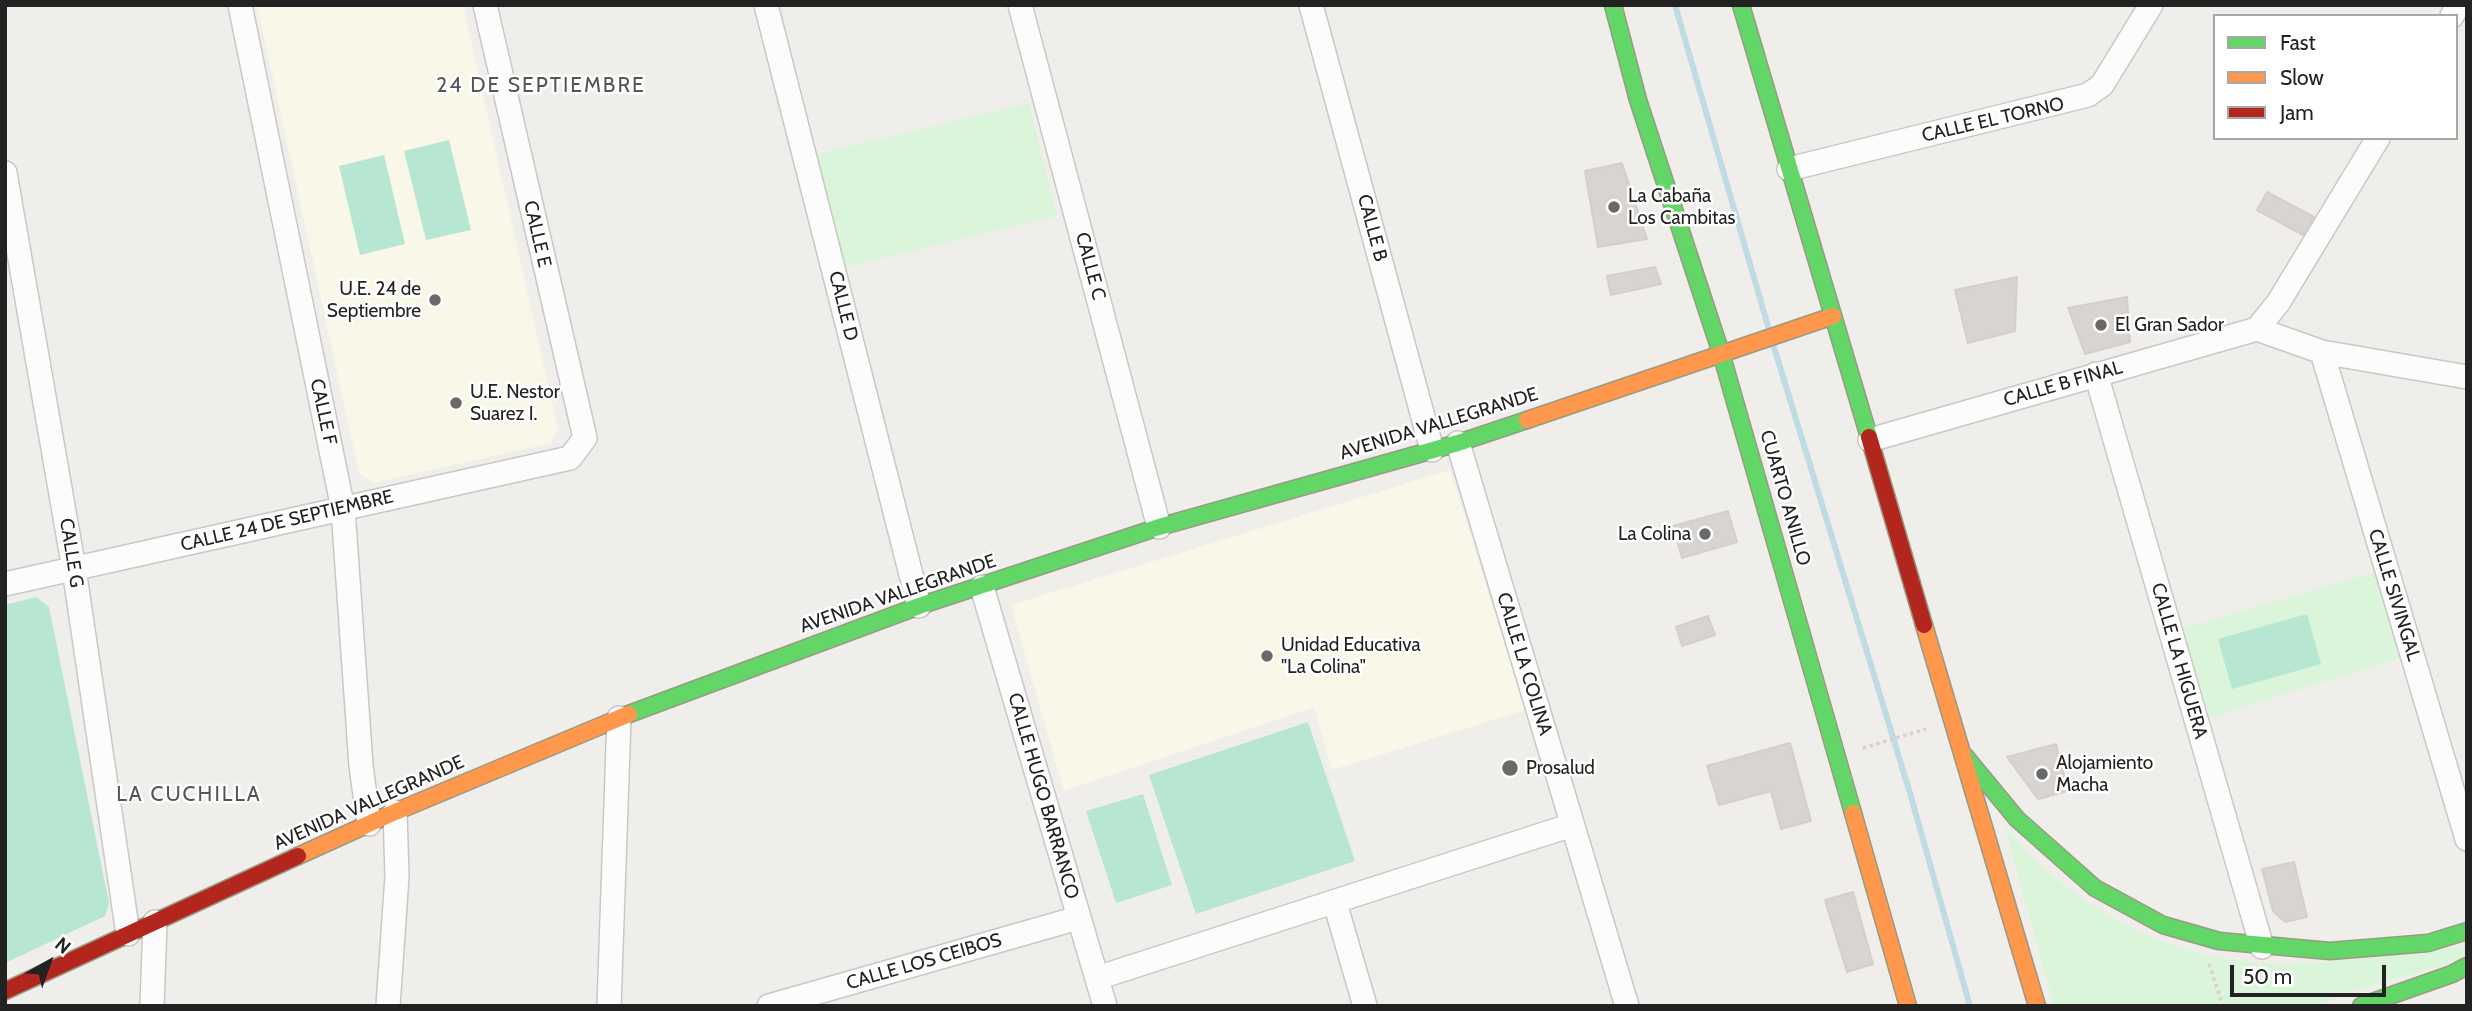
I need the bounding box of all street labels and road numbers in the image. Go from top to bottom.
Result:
street label: CALLE EL TORNO [1920,93,2066,147]
street label: CALLE B [1352,192,1392,264]
street label: CALLE E [518,198,556,270]
street label: CALLE C [1070,230,1110,302]
street label: CALLE D [823,269,863,343]
street label: CALLE B FINAL [2001,356,2125,412]
street label: CALLE F [305,377,341,447]
street label: AVENIDA VALLEGRANDE [1337,383,1541,465]
street label: CUARTO ANILLO [1755,428,1815,568]
street label: CALLE 24 DE SEPTIEMBRE [178,485,396,557]
street label: CALLE G [54,517,88,589]
street label: CALLE SIVINGAL [2363,526,2425,664]
street label: AVENIDA VALLEGRANDE [797,550,999,638]
street label: CALLE LA HIGUERA [2146,580,2212,742]
street label: CALLE LA COLINA [1491,590,1557,738]
street label: CALLE HUGO BARRANCO [1003,690,1083,902]
street label: AVENIDA VALLEGRANDE [270,751,468,855]
street label: CALLE LOS CEIBOS [844,929,1004,995]

